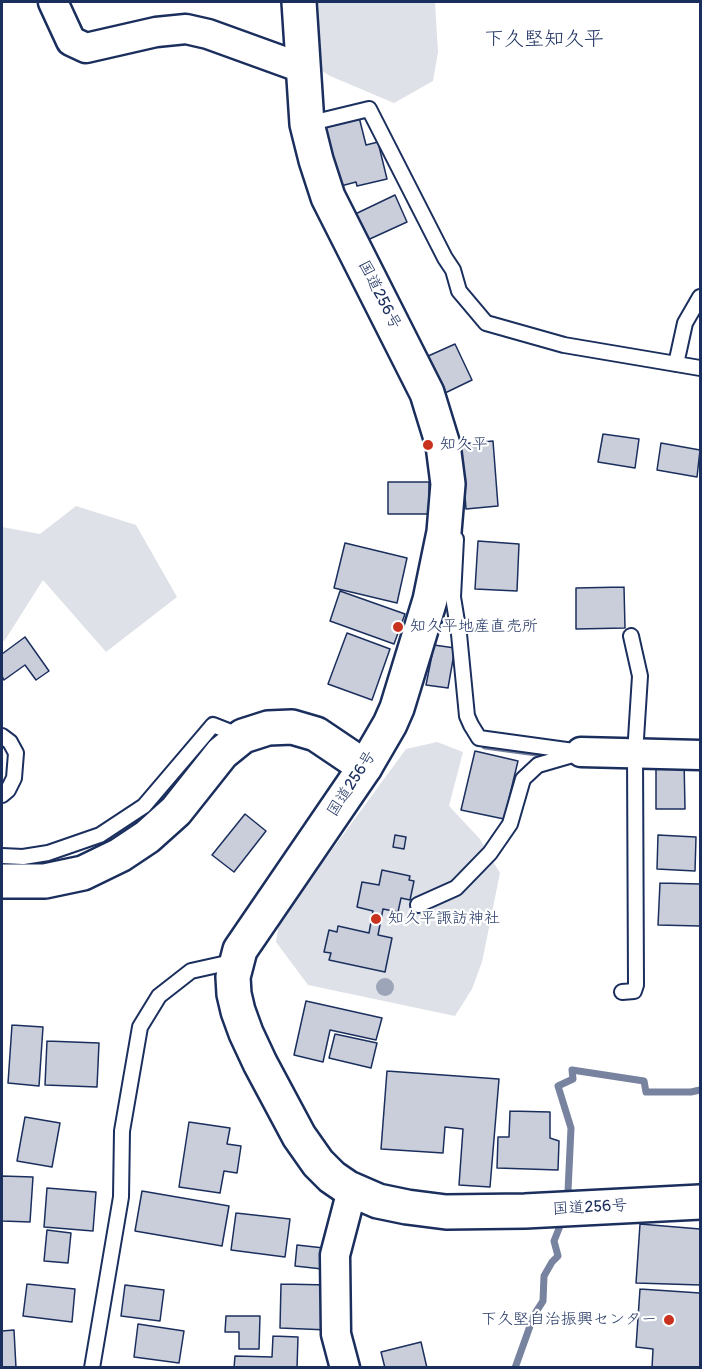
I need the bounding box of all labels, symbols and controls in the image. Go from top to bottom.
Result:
district label: 下久堅知久平 [484,28,604,52]
street label: 国道256号 [353,257,405,333]
place label: 知久平 [440,435,488,455]
marker: 知久平 [421,438,435,452]
place label: 知久平地産直売所 [410,617,538,637]
marker: 知久平地産直売所 [391,620,405,634]
street label: 国道256号 [324,747,380,821]
place label: 知久平諏訪神社 [388,909,500,929]
marker: 知久平諏訪神社 [369,912,383,926]
street label: 国道256号 [552,1196,628,1220]
place label: 下久堅自治振興センター [481,1310,657,1330]
marker: 下久堅自治振興センター [662,1313,676,1327]

